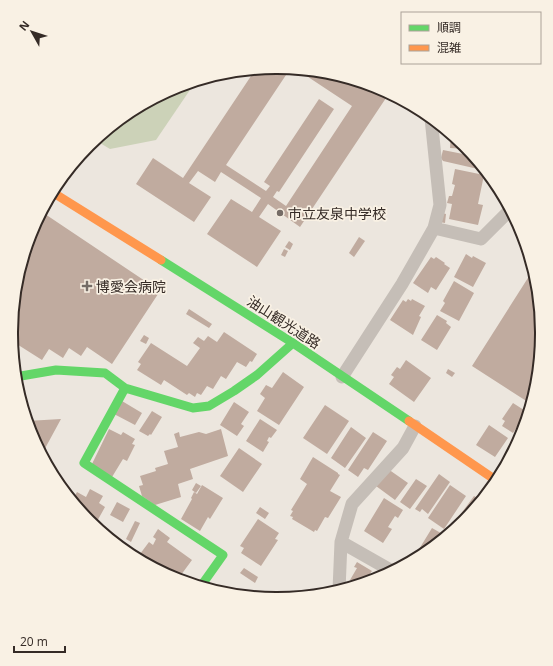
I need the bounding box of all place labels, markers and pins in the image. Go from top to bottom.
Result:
place label: 市立友泉中学校 [288,204,386,223]
marker: 市立友泉中学校 [275,208,285,218]
place label: 博愛会病院 [96,277,166,296]
marker: 博愛会病院 [81,280,93,292]

